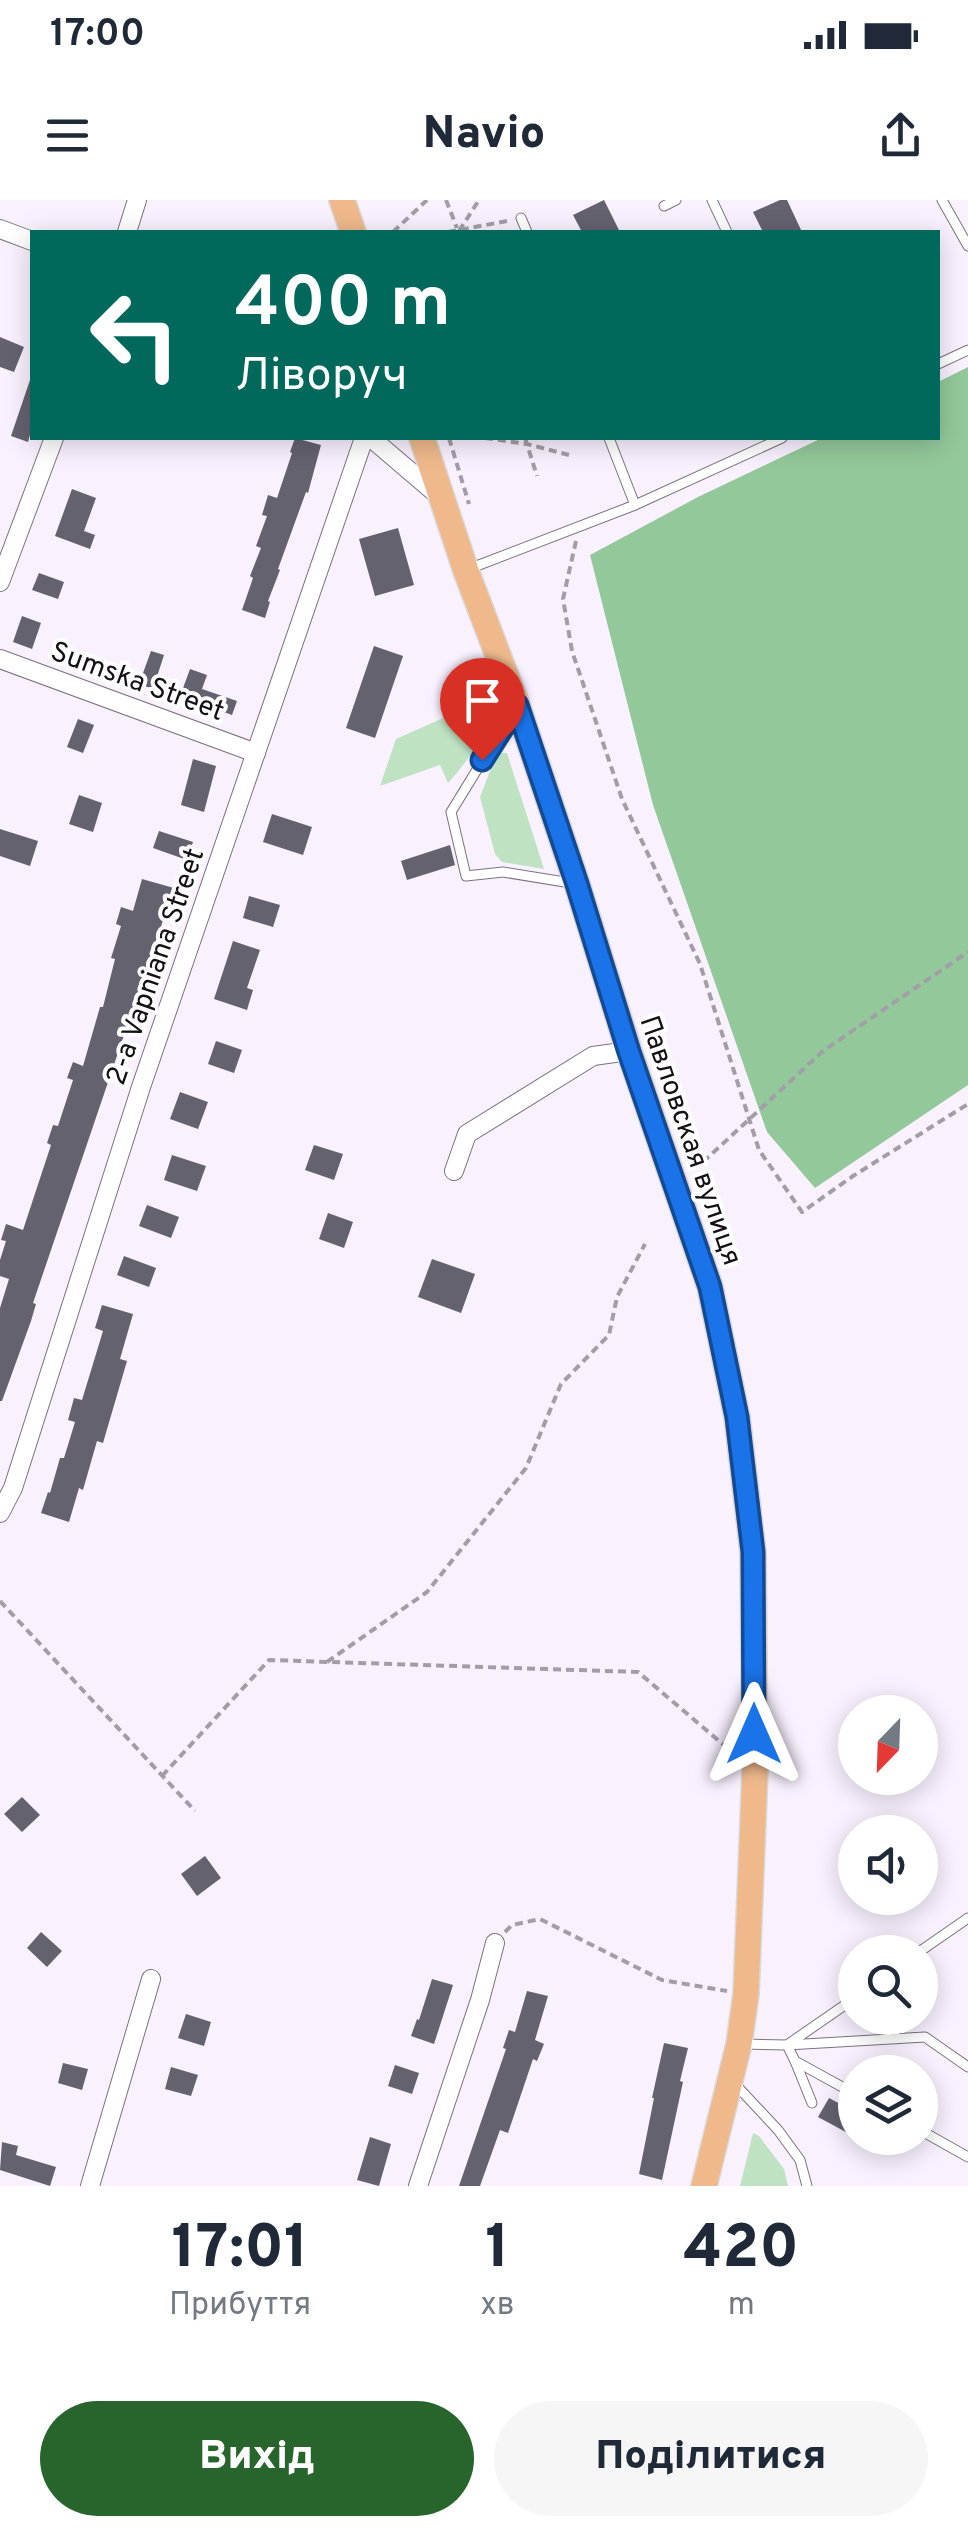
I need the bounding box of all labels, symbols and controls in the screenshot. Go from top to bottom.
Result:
text: 17:00 [50,11,145,60]
text: Navio [423,107,545,164]
icon: menu [40,108,95,163]
icon: share [873,108,928,163]
text: 400 m [235,262,451,351]
icon: left [70,270,200,400]
text: Ліворуч [235,349,408,406]
street label: Sumska Street [45,635,229,731]
pin [440,658,525,761]
icon: arrive [455,673,510,728]
street label: 2-a Vapniana Street [99,844,214,1090]
street label: Павловская вулиця [630,1011,749,1271]
position arrow [702,1682,806,1786]
north arrow [838,1695,938,1795]
map controls [838,1695,938,2155]
button: sound [838,1815,938,1915]
button: search [838,1935,938,2035]
button: layers [838,2055,938,2155]
text: 17:01 [172,2213,309,2289]
text: 1 [485,2213,510,2289]
text: 420 [684,2213,799,2289]
text: Прибуття [169,2286,311,2326]
text: хв [480,2286,515,2326]
text: m [728,2286,755,2326]
button: Вихід [40,2401,474,2516]
button: Поділитися [494,2401,928,2516]

